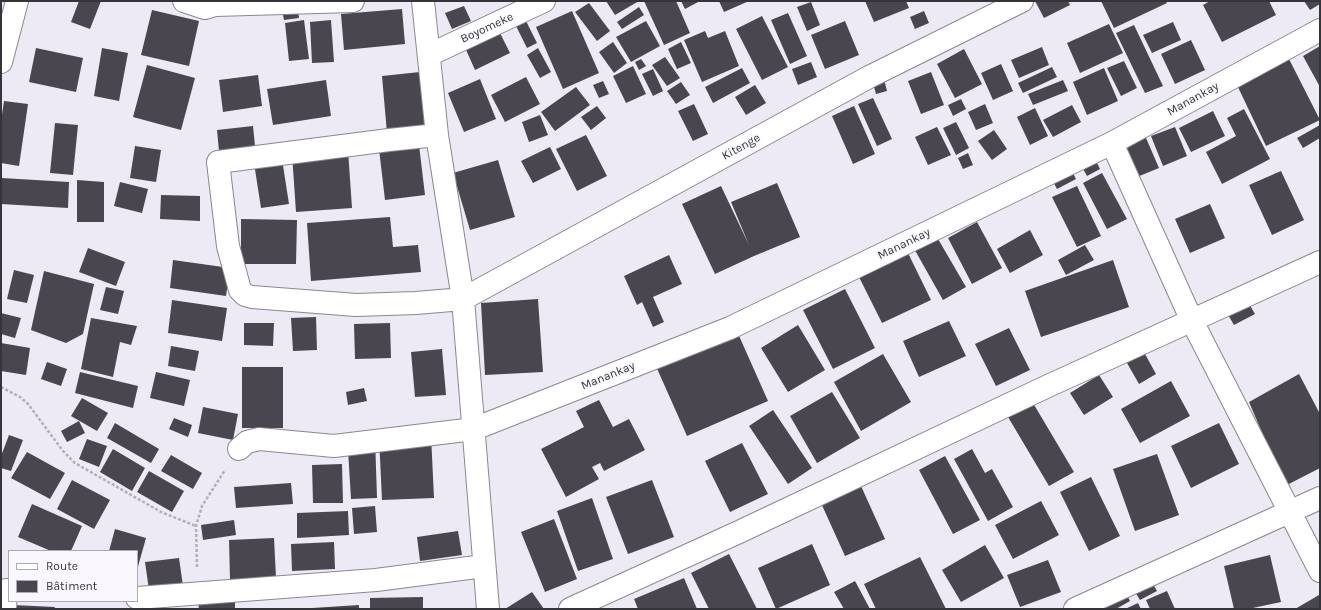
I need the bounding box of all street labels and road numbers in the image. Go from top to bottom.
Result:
street label: Boyomeke [458,10,516,46]
street label: Manankay [1165,79,1221,119]
street label: Kitenge [719,131,763,163]
street label: Manankay [875,225,933,263]
street label: Manankay [579,359,637,393]

